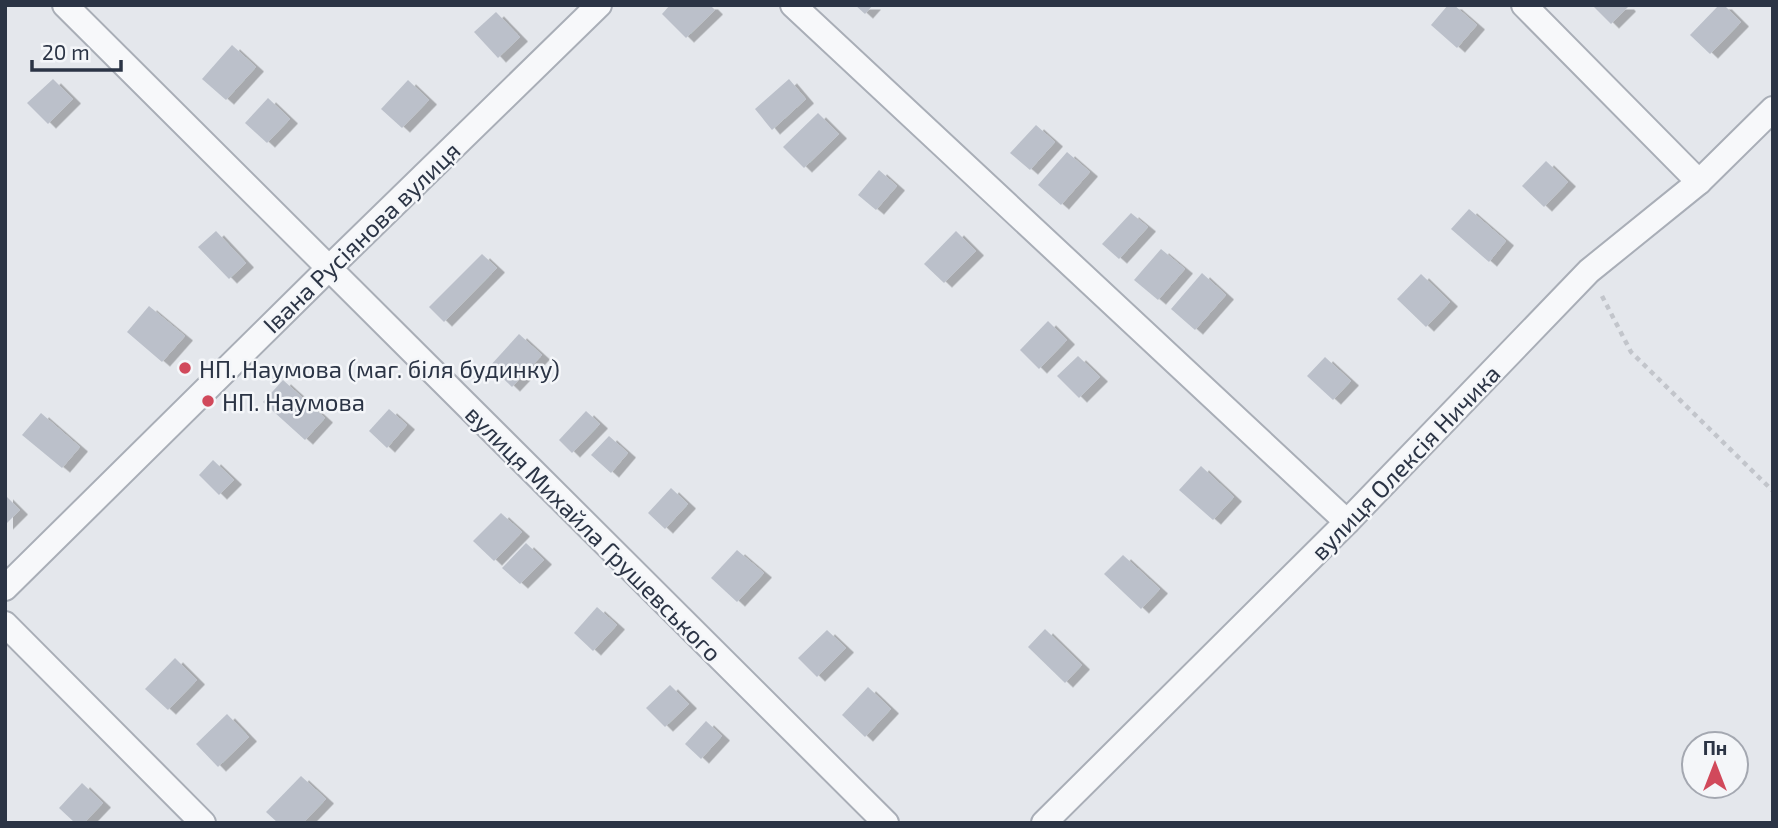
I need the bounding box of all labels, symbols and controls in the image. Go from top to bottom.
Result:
scale bar [32,28,121,72]
text: 20 m [42,39,90,64]
street label: Івана Русіянова вулиця [256,135,466,339]
place label: НП. Наумова (маг. біля будинку) [199,354,560,384]
street label: вулиця Олексія Ничика [1304,359,1506,566]
marker: НП. Наумова (маг. біля будинку) [177,360,193,376]
place label: НП. Наумова [222,387,365,417]
marker: НП. Наумова [200,393,216,409]
street label: вулиця Михайла Грушевського [459,399,728,668]
north arrow [1680,730,1750,800]
text: Пн [1703,736,1727,759]

